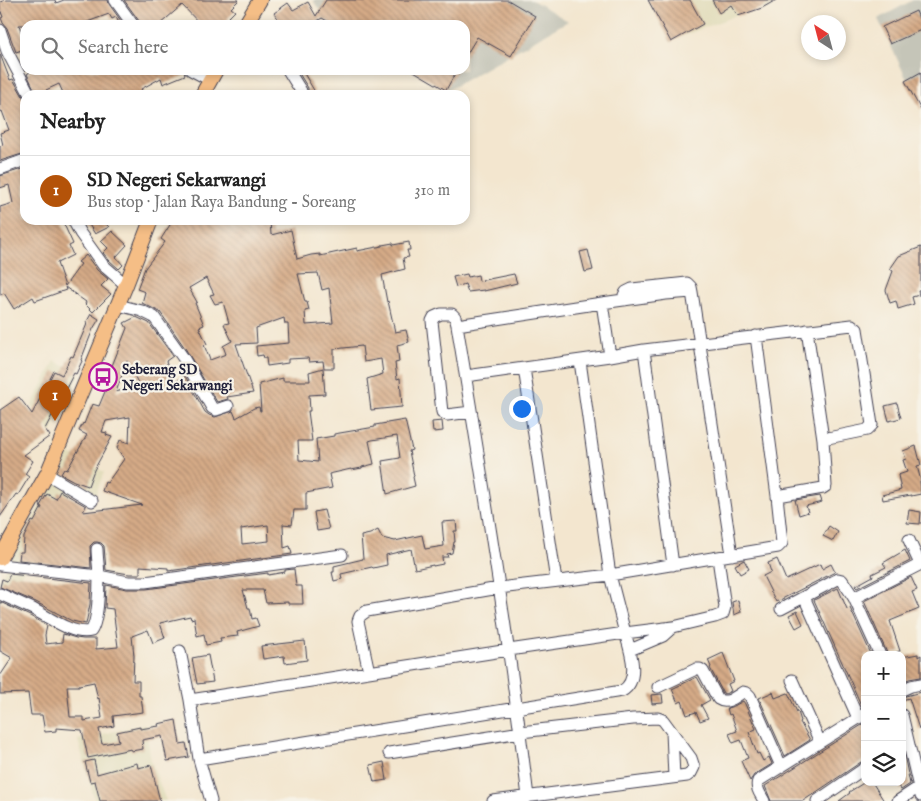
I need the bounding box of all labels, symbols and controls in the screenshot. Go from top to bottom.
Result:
north arrow [801,15,846,60]
search box [20,20,470,75]
icon: search [38,34,66,62]
text: Search here [78,36,169,60]
text: Nearby [40,109,105,136]
text: SD Negeri Sekarwangi [87,169,266,193]
text: 1 [53,181,59,201]
text: 310 m [414,181,450,201]
text: Bus stop · Jalan Raya Bandung - Soreang [87,193,356,213]
place label: Seberang SD Negeri Sekarwangi [121,361,233,395]
bus stop icon: Seberang SD Negeri Sekarwangi [88,362,118,392]
pin: 1 [39,380,71,421]
your location [509,396,535,422]
map controls [861,651,906,786]
button: + [861,651,906,696]
button: − [861,696,906,741]
button: layers [861,741,906,786]

